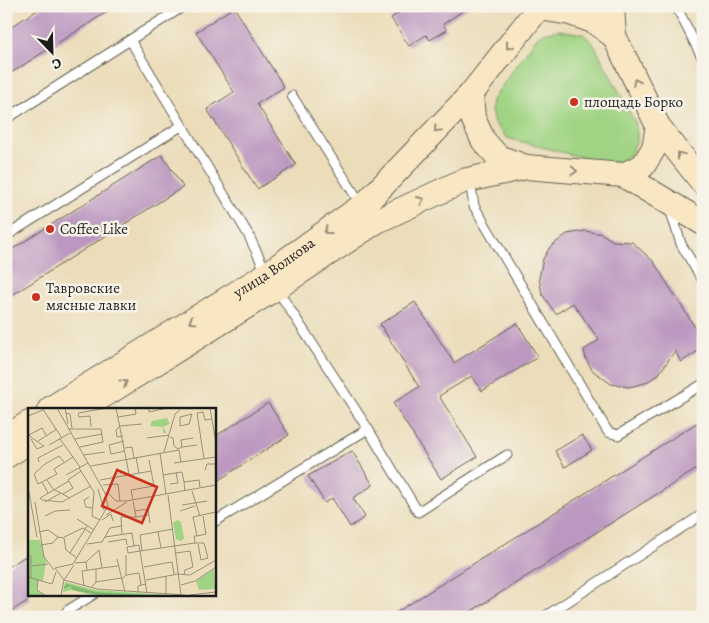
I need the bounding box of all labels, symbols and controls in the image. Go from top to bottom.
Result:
north arrow [28,28,78,78]
one-way arrow [506,40,514,49]
text: С [49,53,65,74]
one-way arrow [632,78,643,87]
place label: площадь Борко [584,92,683,112]
marker: площадь Борко [568,96,580,108]
one-way arrow [434,123,443,132]
one-way arrow [677,151,686,161]
one-way arrow [571,165,579,176]
one-way arrow [416,195,425,206]
place label: Coffee Like [60,219,128,239]
marker: Coffee Like [44,223,56,235]
one-way arrow [323,225,333,234]
street label: улица Волкова [229,233,319,303]
place label: Тавровские мясные лавки [46,278,137,315]
marker: Тавровские мясные лавки [30,291,42,303]
one-way arrow [188,315,197,325]
one-way arrow [118,380,127,390]
inset map [28,408,215,596]

